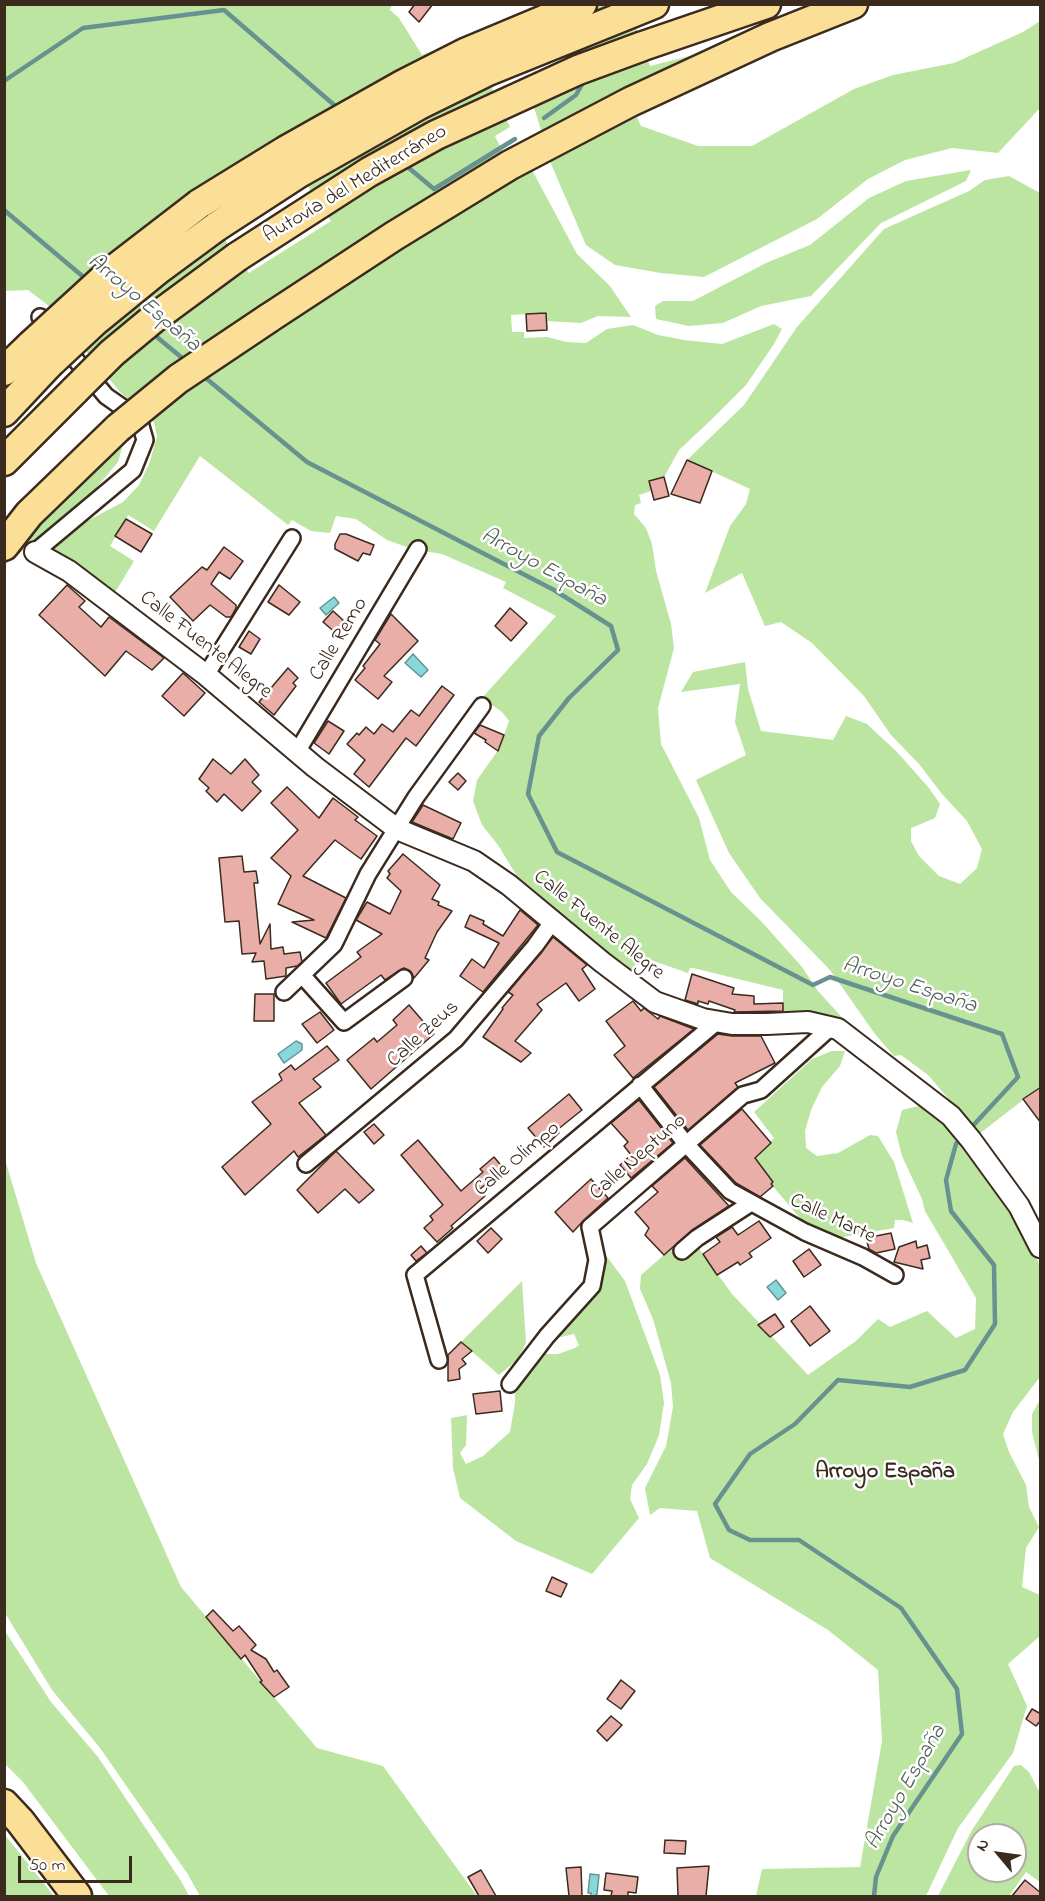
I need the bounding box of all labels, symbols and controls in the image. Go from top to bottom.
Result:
street label: Autovía del Mediterráneo [260,120,452,250]
water label: Arroyo España [81,249,205,359]
water label: Arroyo España [476,524,610,614]
street label: Calle Fuente Alegre [134,586,276,706]
street label: Calle Remo [305,594,375,686]
street label: Calle Fuente Alegre [527,865,669,987]
water label: Arroyo España [839,953,979,1021]
street label: Calle Zeus [383,996,465,1074]
street label: Calle Neptuno [586,1109,692,1207]
street label: Calle Olimpo [470,1117,566,1203]
street label: Calle Marte [785,1189,879,1251]
district label: Arroyo España [815,1460,955,1486]
water label: Arroyo España [861,1721,953,1855]
north arrow [967,1823,1027,1883]
text: N [970,1835,996,1856]
scale bar [21,1844,135,1882]
text: 50 m [29,1853,66,1879]

